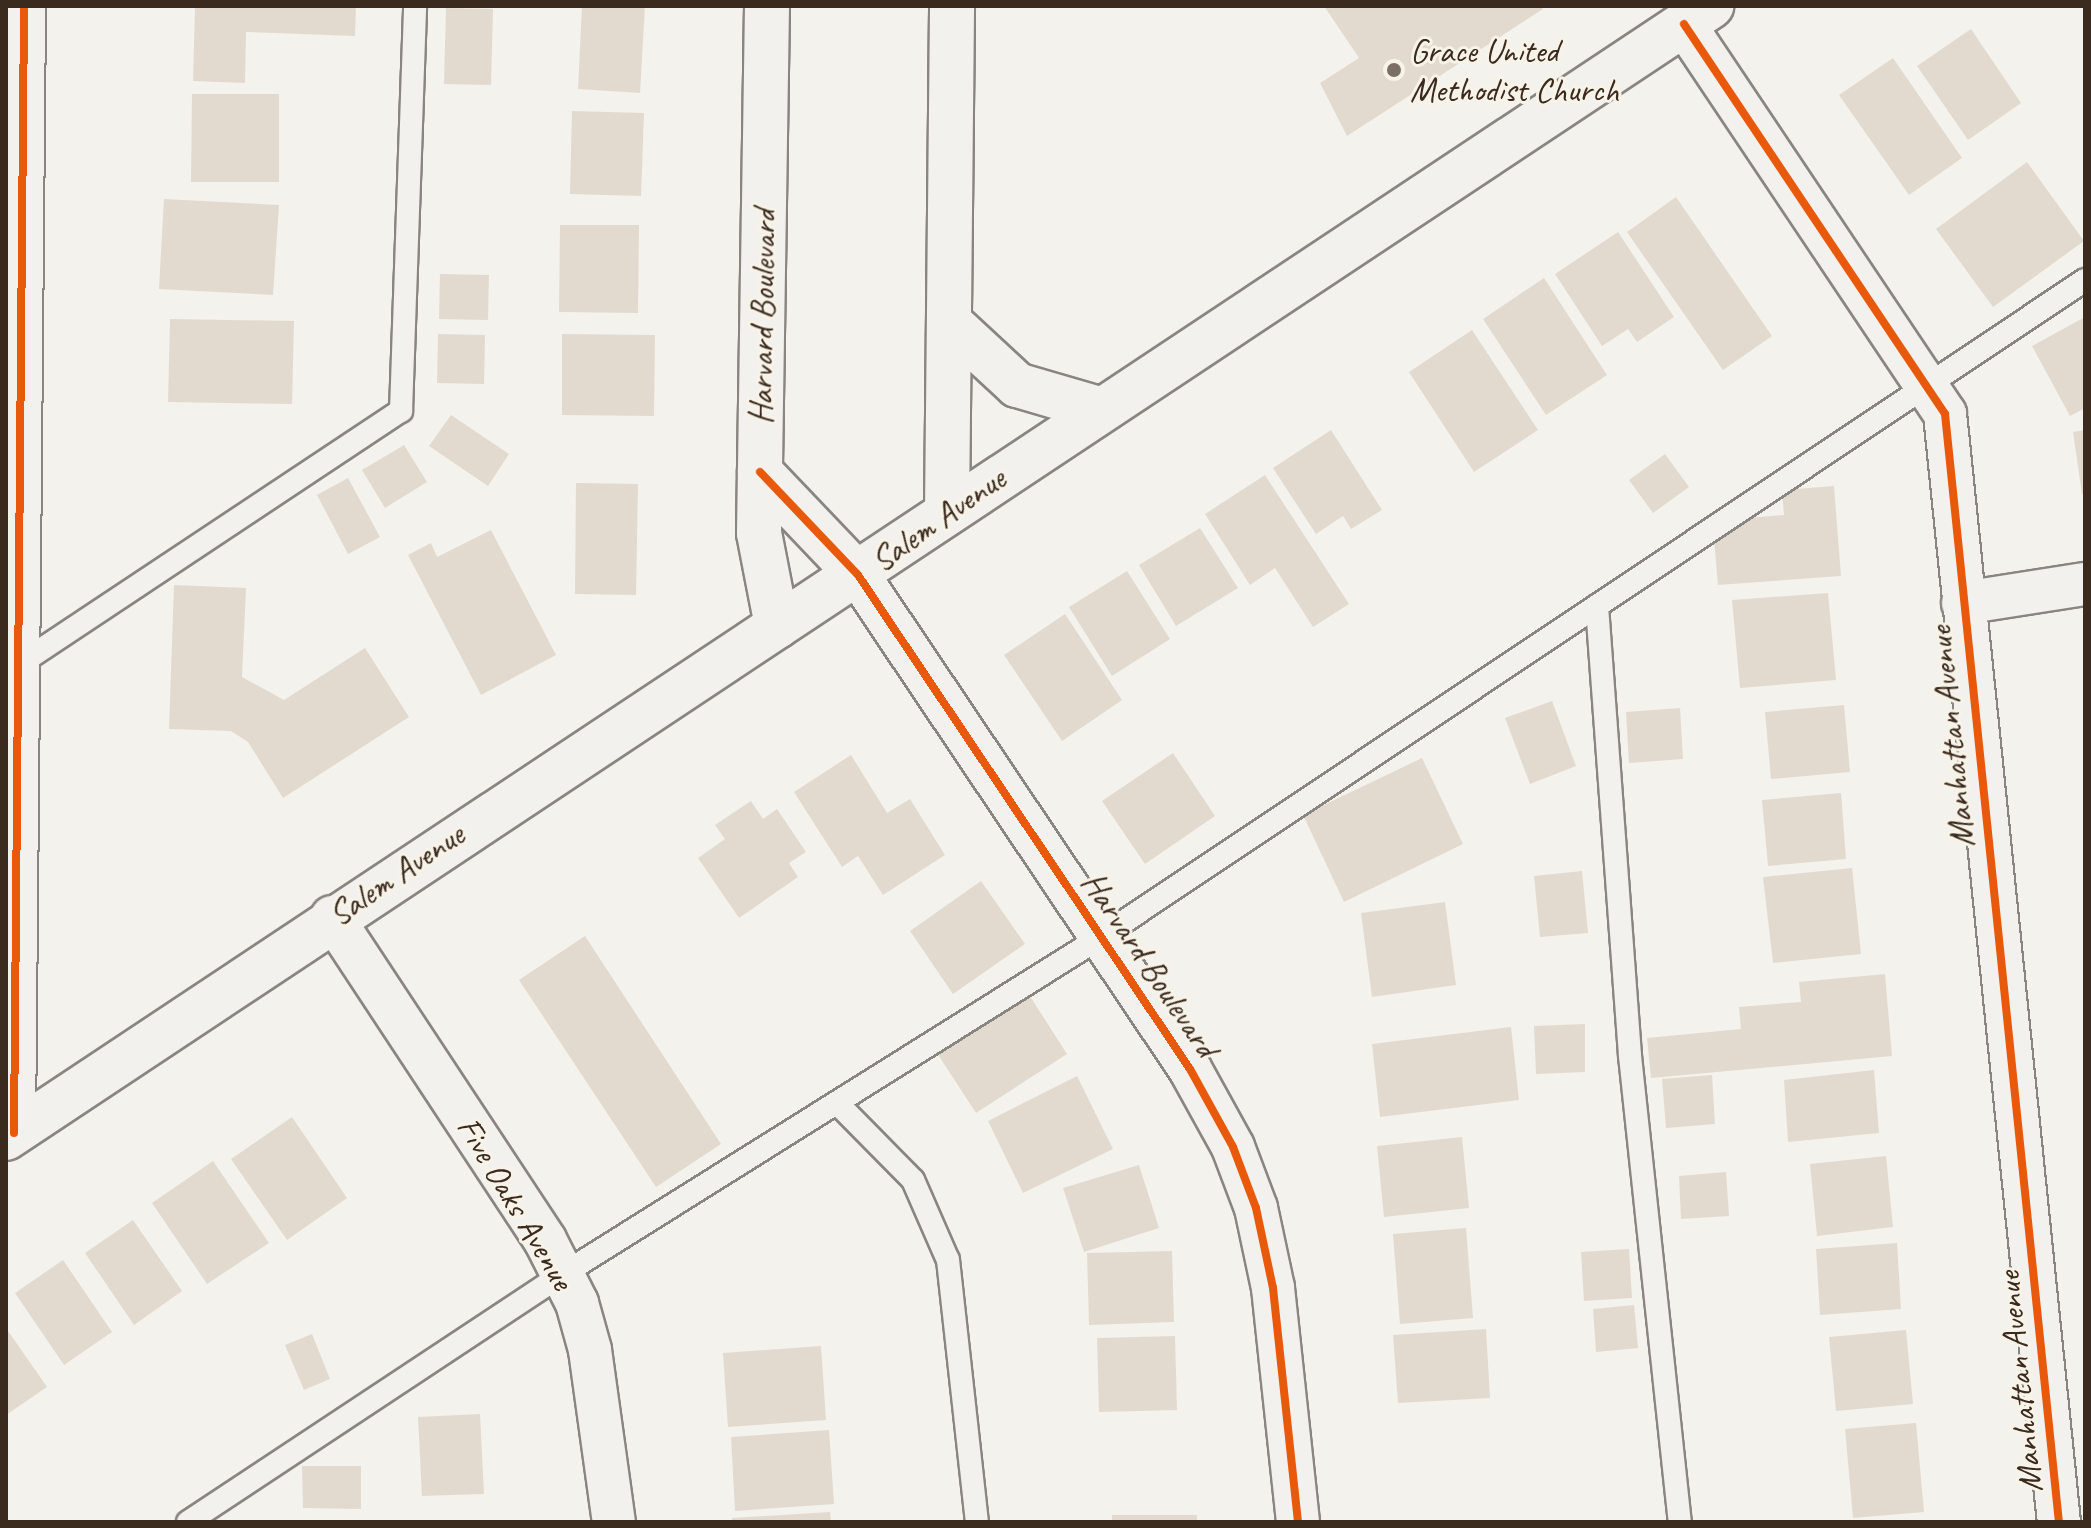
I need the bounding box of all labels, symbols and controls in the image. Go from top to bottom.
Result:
place label: Grace United Methodist Church [1410,30,1620,110]
marker: Grace United Methodist Church [1385,61,1403,79]
street label: Harvard Boulevard [740,209,784,425]
street label: Salem Avenue [863,458,1013,580]
street label: Manhattan Avenue [1919,625,1983,849]
street label: Salem Avenue [320,814,472,934]
street label: Harvard Boulevard [1073,863,1227,1065]
street label: Five Oaks Avenue [448,1109,584,1297]
street label: Manhattan Avenue [1987,1270,2051,1494]

